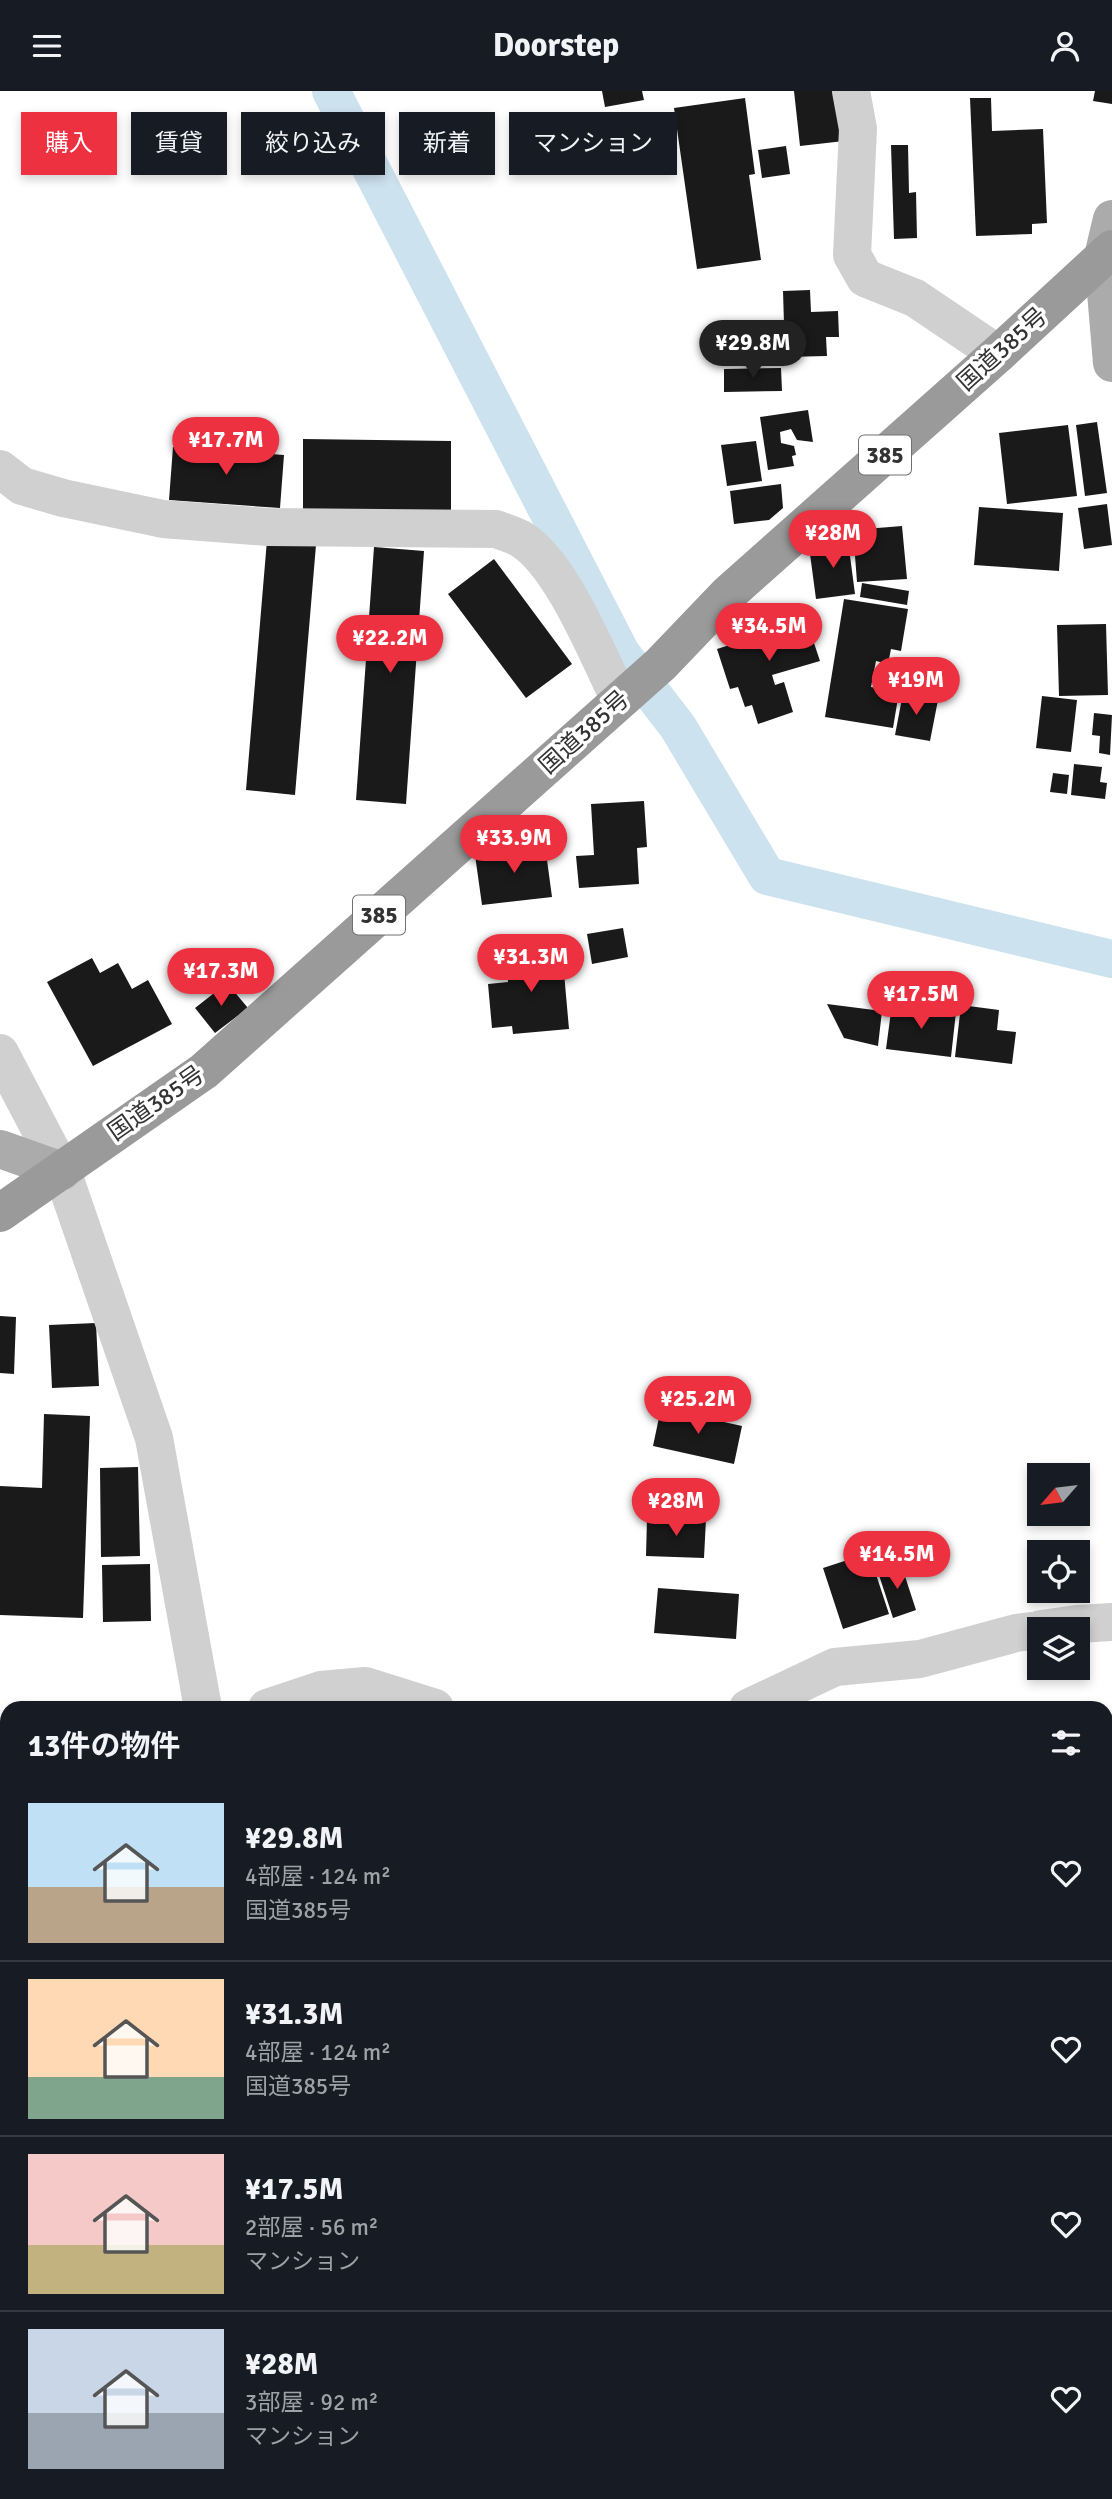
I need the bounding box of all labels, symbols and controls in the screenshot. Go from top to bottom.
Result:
text: Doorstep [493,26,619,65]
icon: menu [28,27,66,65]
icon: person [1046,27,1084,65]
chip: 購入 [21,112,117,175]
chip: 賃貸 [131,112,227,175]
chip: 絞り込み [241,112,385,175]
chip: 新着 [399,112,495,175]
chip: マンション [509,112,677,175]
street label: 国道385号 [951,301,1053,397]
pin: ¥29.8M [696,321,810,380]
text: ¥29.8M [715,328,791,357]
pin: ¥17.7M [169,417,283,477]
text: ¥17.7M [188,425,264,454]
road number: 385 [859,435,911,475]
pin: ¥28M [792,511,874,570]
text: ¥28M [805,518,861,547]
pin: ¥34.5M [712,603,826,663]
text: ¥34.5M [731,611,807,640]
pin: ¥22.2M [333,615,447,675]
text: ¥22.2M [352,623,428,652]
pin: ¥19M [875,657,957,717]
text: ¥19M [888,665,944,694]
street label: 国道385号 [533,684,635,780]
pin: ¥33.9M [457,815,571,875]
text: ¥33.9M [476,823,552,852]
road number: 385 [353,895,405,935]
pin: ¥31.3M [474,935,588,994]
text: ¥31.3M [493,942,569,971]
pin: ¥17.3M [164,949,278,1008]
text: ¥17.3M [183,956,259,985]
pin: ¥17.5M [864,971,978,1031]
text: ¥17.5M [883,979,959,1008]
street label: 国道385号 [102,1059,210,1147]
pin: ¥25.2M [641,1377,755,1436]
text: ¥25.2M [660,1384,736,1413]
north arrow [1027,1463,1090,1526]
map controls [1027,1463,1090,1680]
pin: ¥28M [635,1479,717,1538]
text: ¥28M [648,1486,704,1515]
pin: ¥14.5M [840,1531,954,1591]
text: ¥14.5M [859,1539,935,1568]
button: locate [1027,1540,1090,1603]
button: layers [1027,1617,1090,1680]
icon: filters [1047,1724,1085,1762]
text: 13件の物件 [28,1728,180,1765]
text: ¥29.8M [245,1820,343,1857]
icon: home [84,1831,168,1915]
icon: heart [1047,1854,1085,1892]
text: 4部屋 · 124 m² [245,1862,391,1891]
text: 国道385号 [245,1896,351,1925]
text: ¥31.3M [245,1996,343,2033]
icon: home [84,2007,168,2091]
icon: heart [1047,2030,1085,2068]
text: 4部屋 · 124 m² [245,2038,391,2067]
text: 国道385号 [245,2072,351,2101]
text: ¥17.5M [245,2171,343,2208]
icon: home [84,2182,168,2266]
icon: heart [1047,2205,1085,2243]
text: 2部屋 · 56 m² [245,2213,378,2242]
text: マンション [245,2247,360,2276]
text: ¥28M [245,2346,319,2383]
icon: home [84,2357,168,2441]
icon: heart [1047,2380,1085,2418]
text: 3部屋 · 92 m² [245,2388,378,2417]
text: マンション [245,2422,360,2451]

